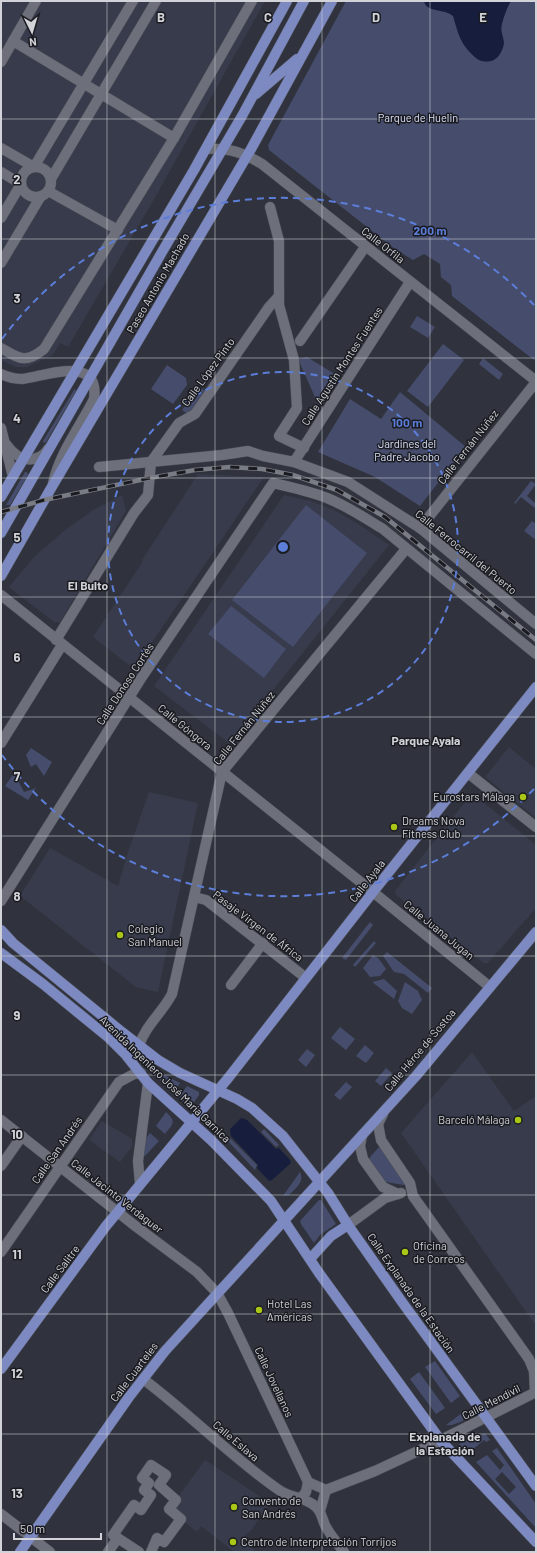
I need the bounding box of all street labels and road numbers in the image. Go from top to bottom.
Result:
street label: Calle Orfila [359,224,407,265]
street label: Paseo Antonio Machado [124,230,192,335]
street label: Calle Agustín Montes Fuentes [298,304,385,428]
street label: Calle López Pinto [178,335,237,409]
street label: Calle Fernán Núñez [435,407,501,486]
street label: Calle Ferrocarril del Puerto [413,507,520,597]
street label: Calle Donoso Cortés [93,640,156,727]
street label: Calle Fernán Núñez [210,688,277,767]
street label: Calle Góngora [156,701,215,752]
street label: Calle Ayala [346,857,387,905]
street label: Pasaje Virgen de África [211,887,306,964]
street label: Calle Juana Jugan [402,897,477,962]
street label: Calle Héroe de Sostoa [381,1006,458,1094]
street label: Avenida Ingeniero José María Garnica [97,1013,233,1145]
street label: Calle San Andrés [29,1114,85,1186]
street label: Calle Jacinto Verdaguer [69,1156,166,1235]
street label: Calle Explanada de la Estación [365,1230,458,1355]
street label: Calle Salitre [37,1242,82,1295]
street label: Calle Cuarteles [107,1339,160,1404]
street label: Calle Jovellanos [252,1345,296,1419]
street label: Calle Mendívil [459,1381,522,1422]
street label: Calle Eslava [211,1418,262,1464]

